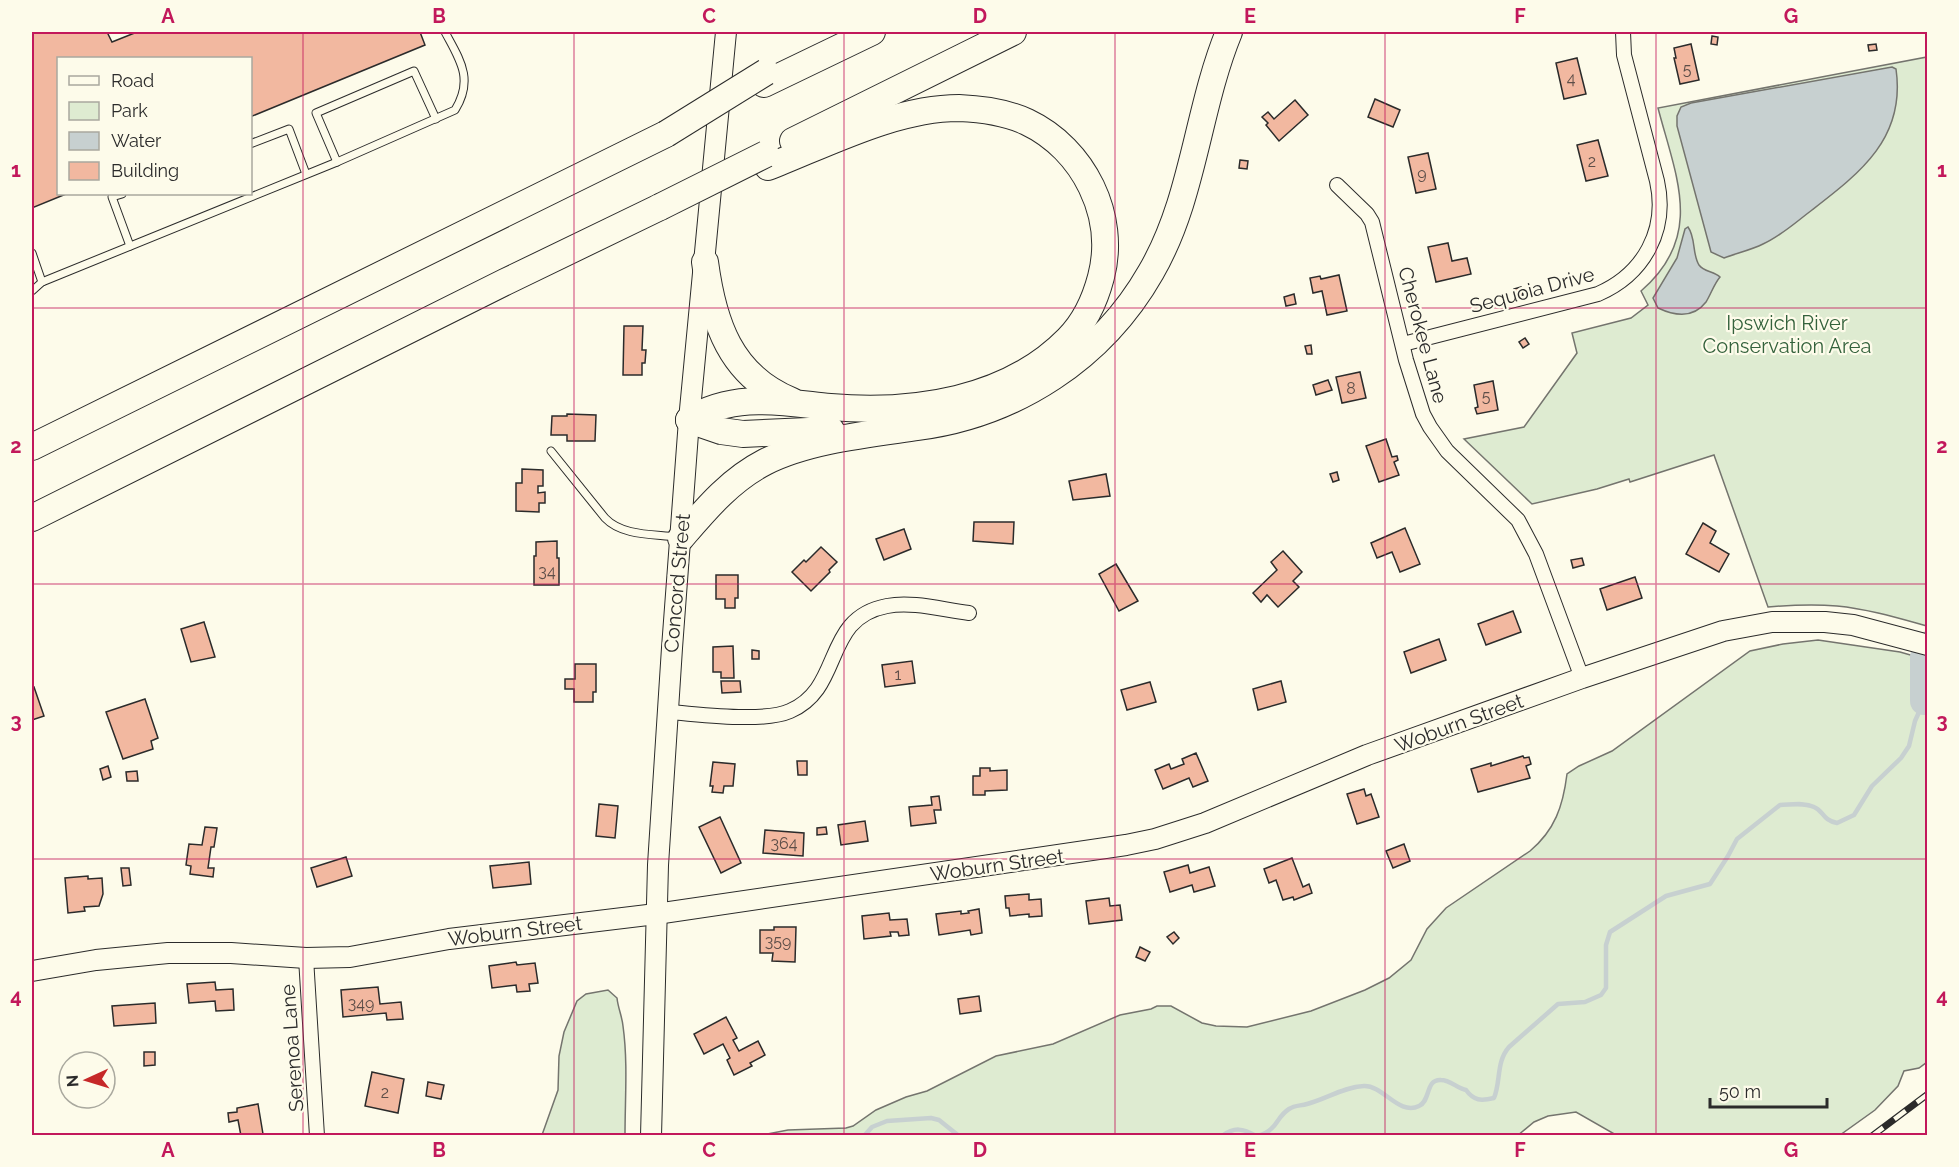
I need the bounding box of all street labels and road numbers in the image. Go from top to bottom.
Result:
street label: Sequoia Drive [1467,262,1597,318]
street label: Cherokee Lane [1393,264,1453,406]
street label: Concord Street [659,512,695,654]
street label: Woburn Street [1391,689,1527,757]
street label: Woburn Street [929,844,1066,886]
street label: Woburn Street [447,911,584,951]
street label: Serenoa Lane [276,983,308,1113]

